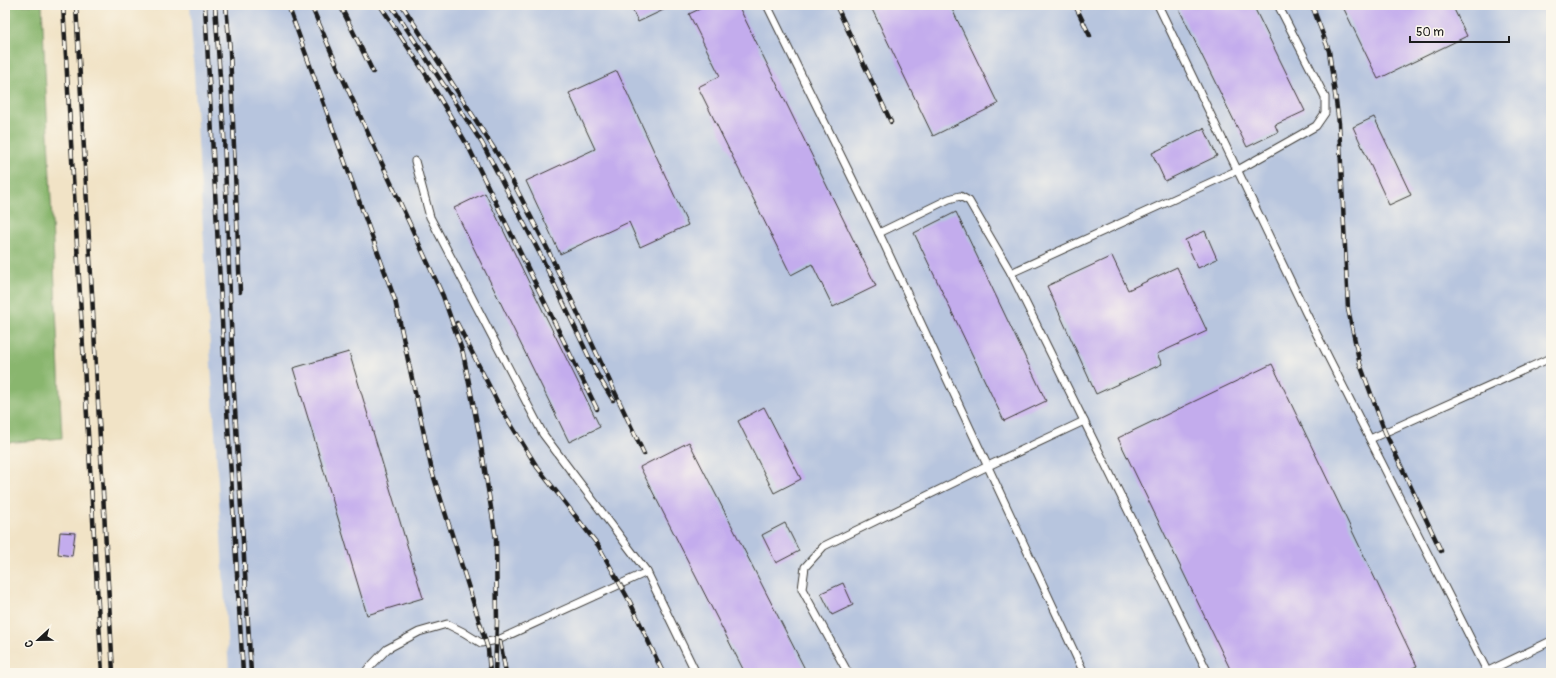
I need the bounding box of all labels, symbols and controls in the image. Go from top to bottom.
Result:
scale bar [1410,18,1509,44]
text: 50 m [1416,25,1444,40]
north arrow [18,620,58,660]
text: С [22,638,36,649]

